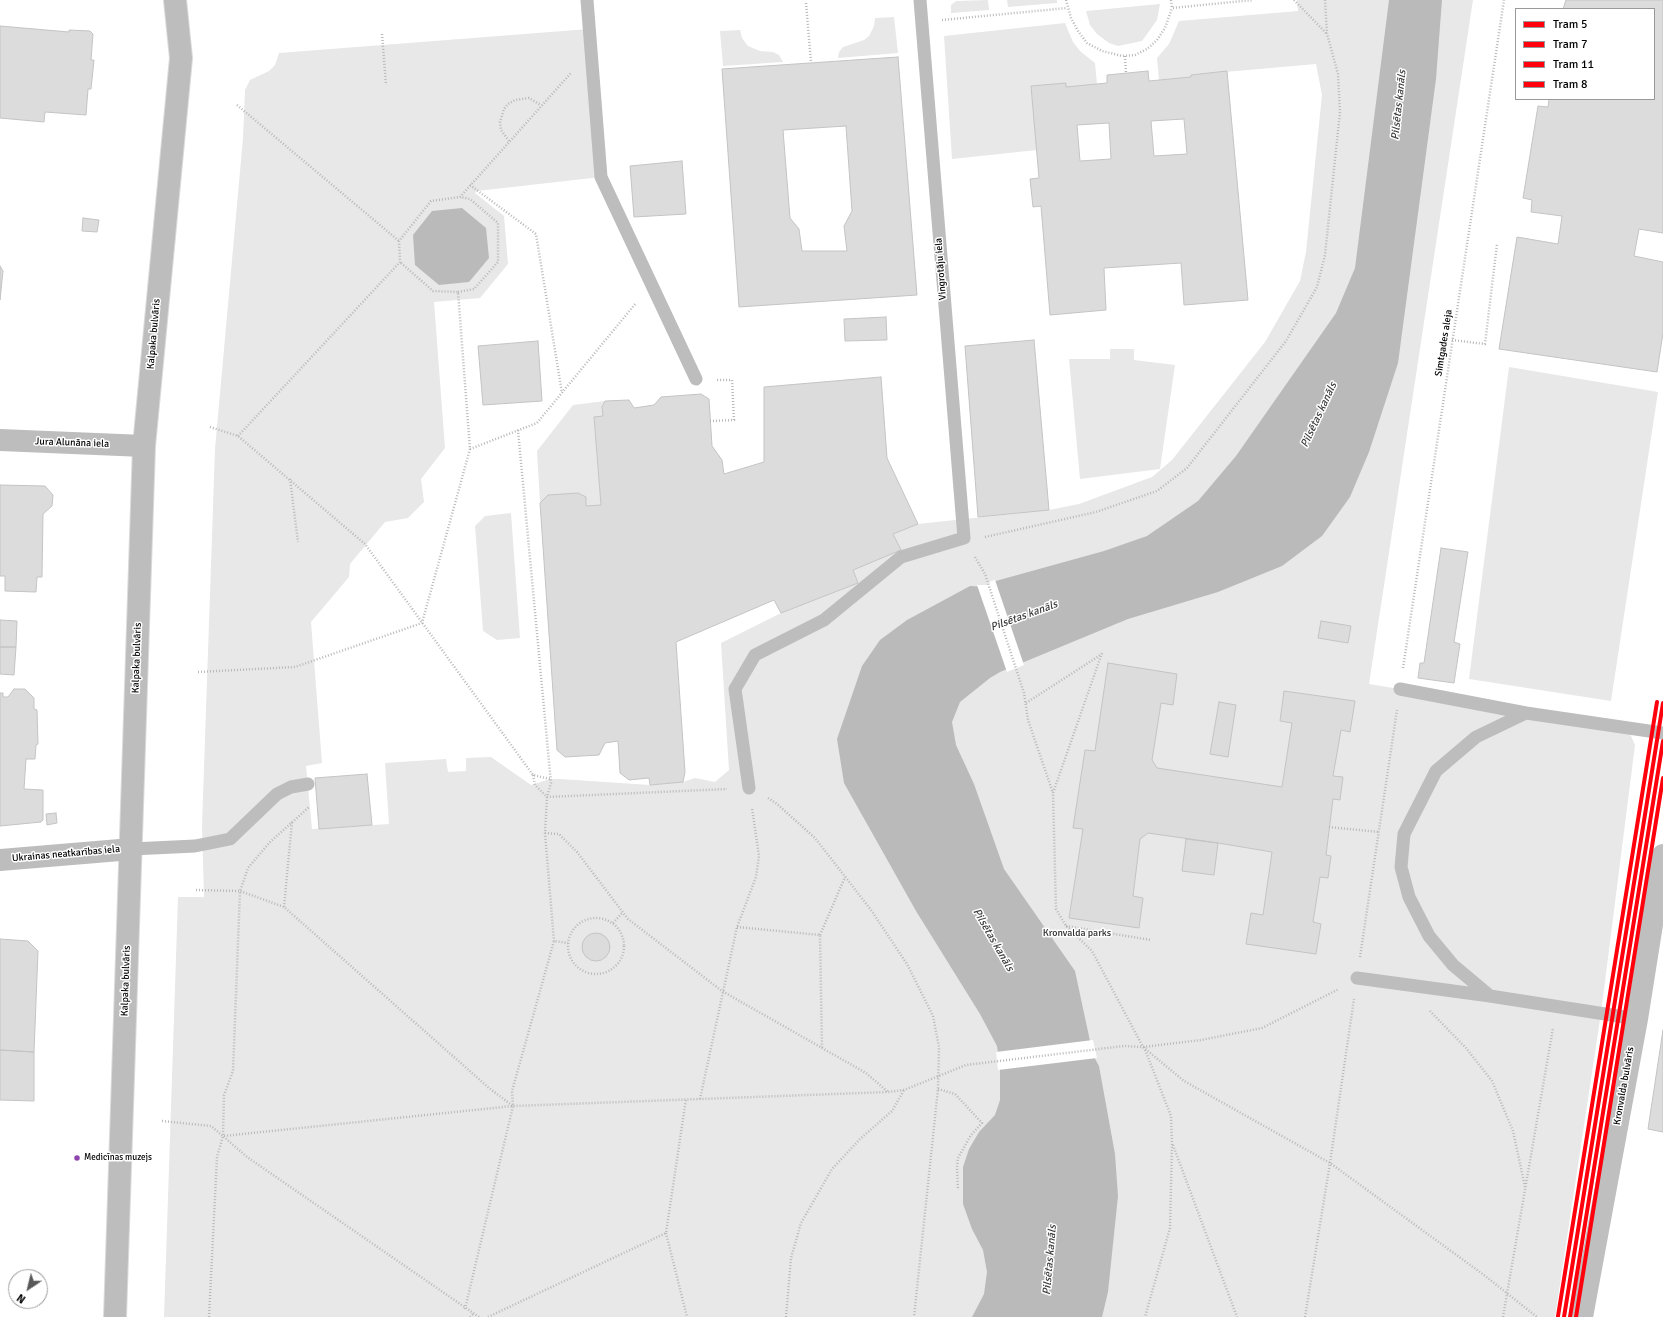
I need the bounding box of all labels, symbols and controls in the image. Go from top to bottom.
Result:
legend [1515,8,1655,100]
text: Tram 5 [1553,17,1587,32]
text: Tram 7 [1553,37,1587,52]
text: Tram 11 [1553,57,1594,72]
water label: Pilsētas kanāls [1389,69,1409,141]
text: Tram 8 [1553,77,1587,92]
street label: Vingrotāju iela [933,237,949,301]
street label: Kalpaka bulvāris [145,298,163,370]
street label: Simtgades aleja [1433,309,1455,377]
water label: Pilsētas kanāls [1298,380,1340,450]
street label: Jura Alunāna iela [35,436,109,450]
water label: Pilsētas kanāls [989,598,1059,634]
street label: Kalpaka bulvāris [130,622,144,694]
street label: Ukrainas neatkarības iela [11,843,121,865]
water label: Pilsētas kanāls [970,906,1016,974]
park label: Kronvalda parks [1043,927,1111,939]
street label: Kalpaka bulvāris [119,945,133,1017]
street label: Kronvalda bulvāris [1611,1046,1637,1126]
marker: Medicīnas muzejs [72,1153,82,1163]
place label: Medicīnas muzejs [84,1153,152,1163]
water label: Pilsētas kanāls [1040,1224,1060,1296]
north arrow [8,1269,48,1309]
text: N [15,1291,28,1306]

